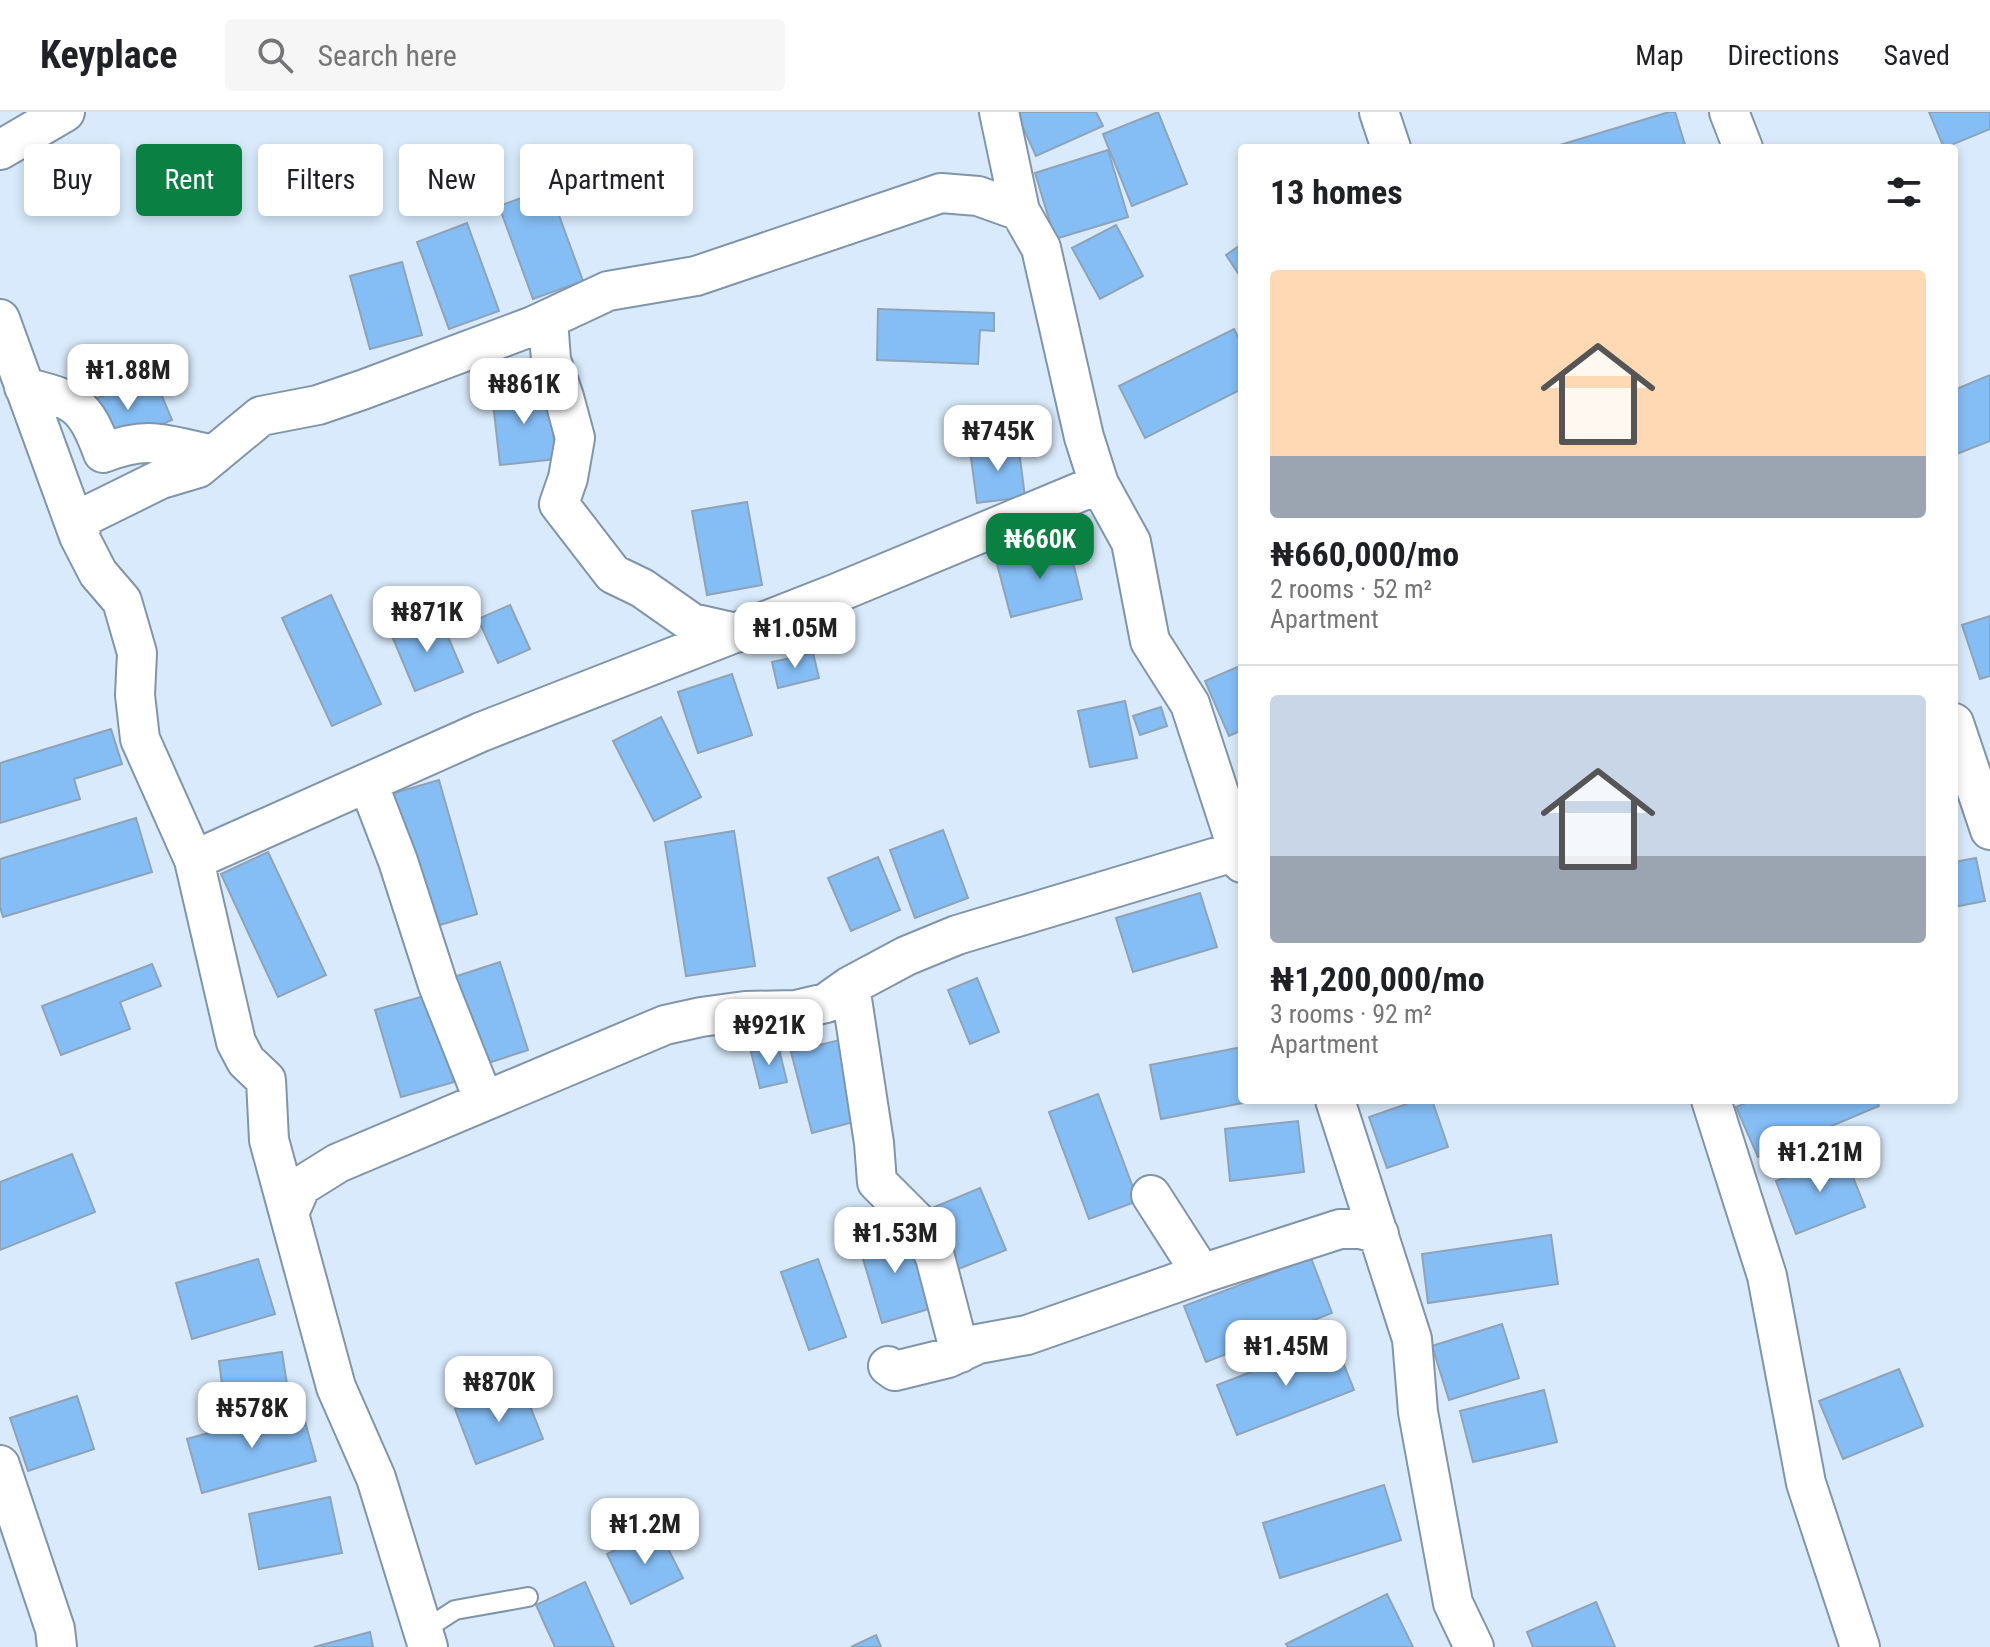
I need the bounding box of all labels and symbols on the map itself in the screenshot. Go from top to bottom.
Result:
pin: ₦1.88M [63,344,193,412]
pin: ₦861K [468,358,580,426]
pin: ₦745K [942,405,1054,473]
pin: ₦660K [984,513,1096,581]
pin: ₦871K [371,586,483,654]
pin: ₦1.05M [730,602,860,670]
pin: ₦921K [713,999,825,1067]
pin: ₦1.21M [1755,1126,1885,1194]
pin: ₦1.53M [830,1207,960,1275]
pin: ₦1.45M [1221,1320,1351,1388]
pin: ₦870K [443,1356,555,1424]
pin: ₦578K [196,1382,308,1450]
pin: ₦1.2M [589,1498,701,1566]

